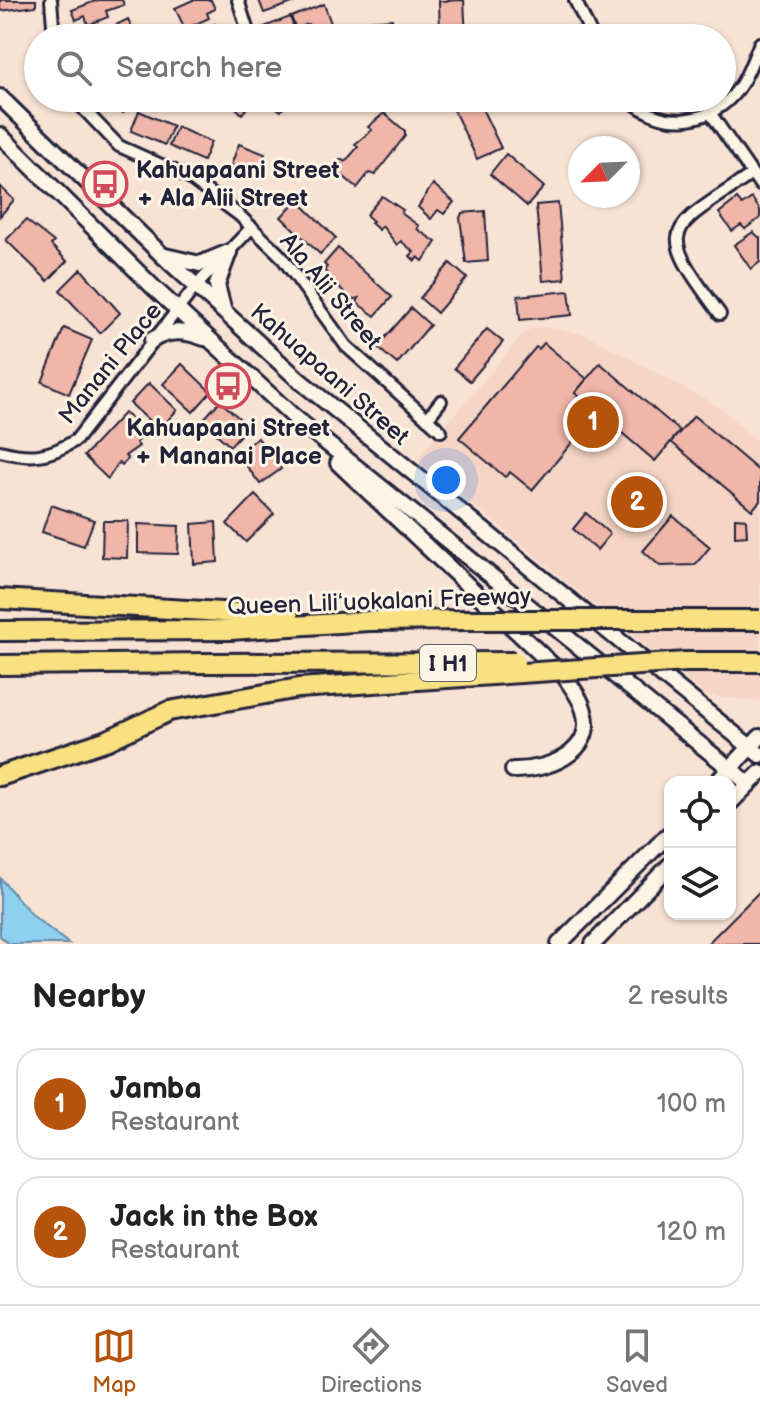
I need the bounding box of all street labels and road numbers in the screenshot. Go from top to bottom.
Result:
street label: Ala Alii Street [274,227,388,356]
street label: Manani Place [53,297,168,430]
street label: Kahuapaani Street [244,297,416,452]
street label: Queen Liliʻuokalani Freeway [227,582,532,621]
road number: I H1 [420,645,476,681]

